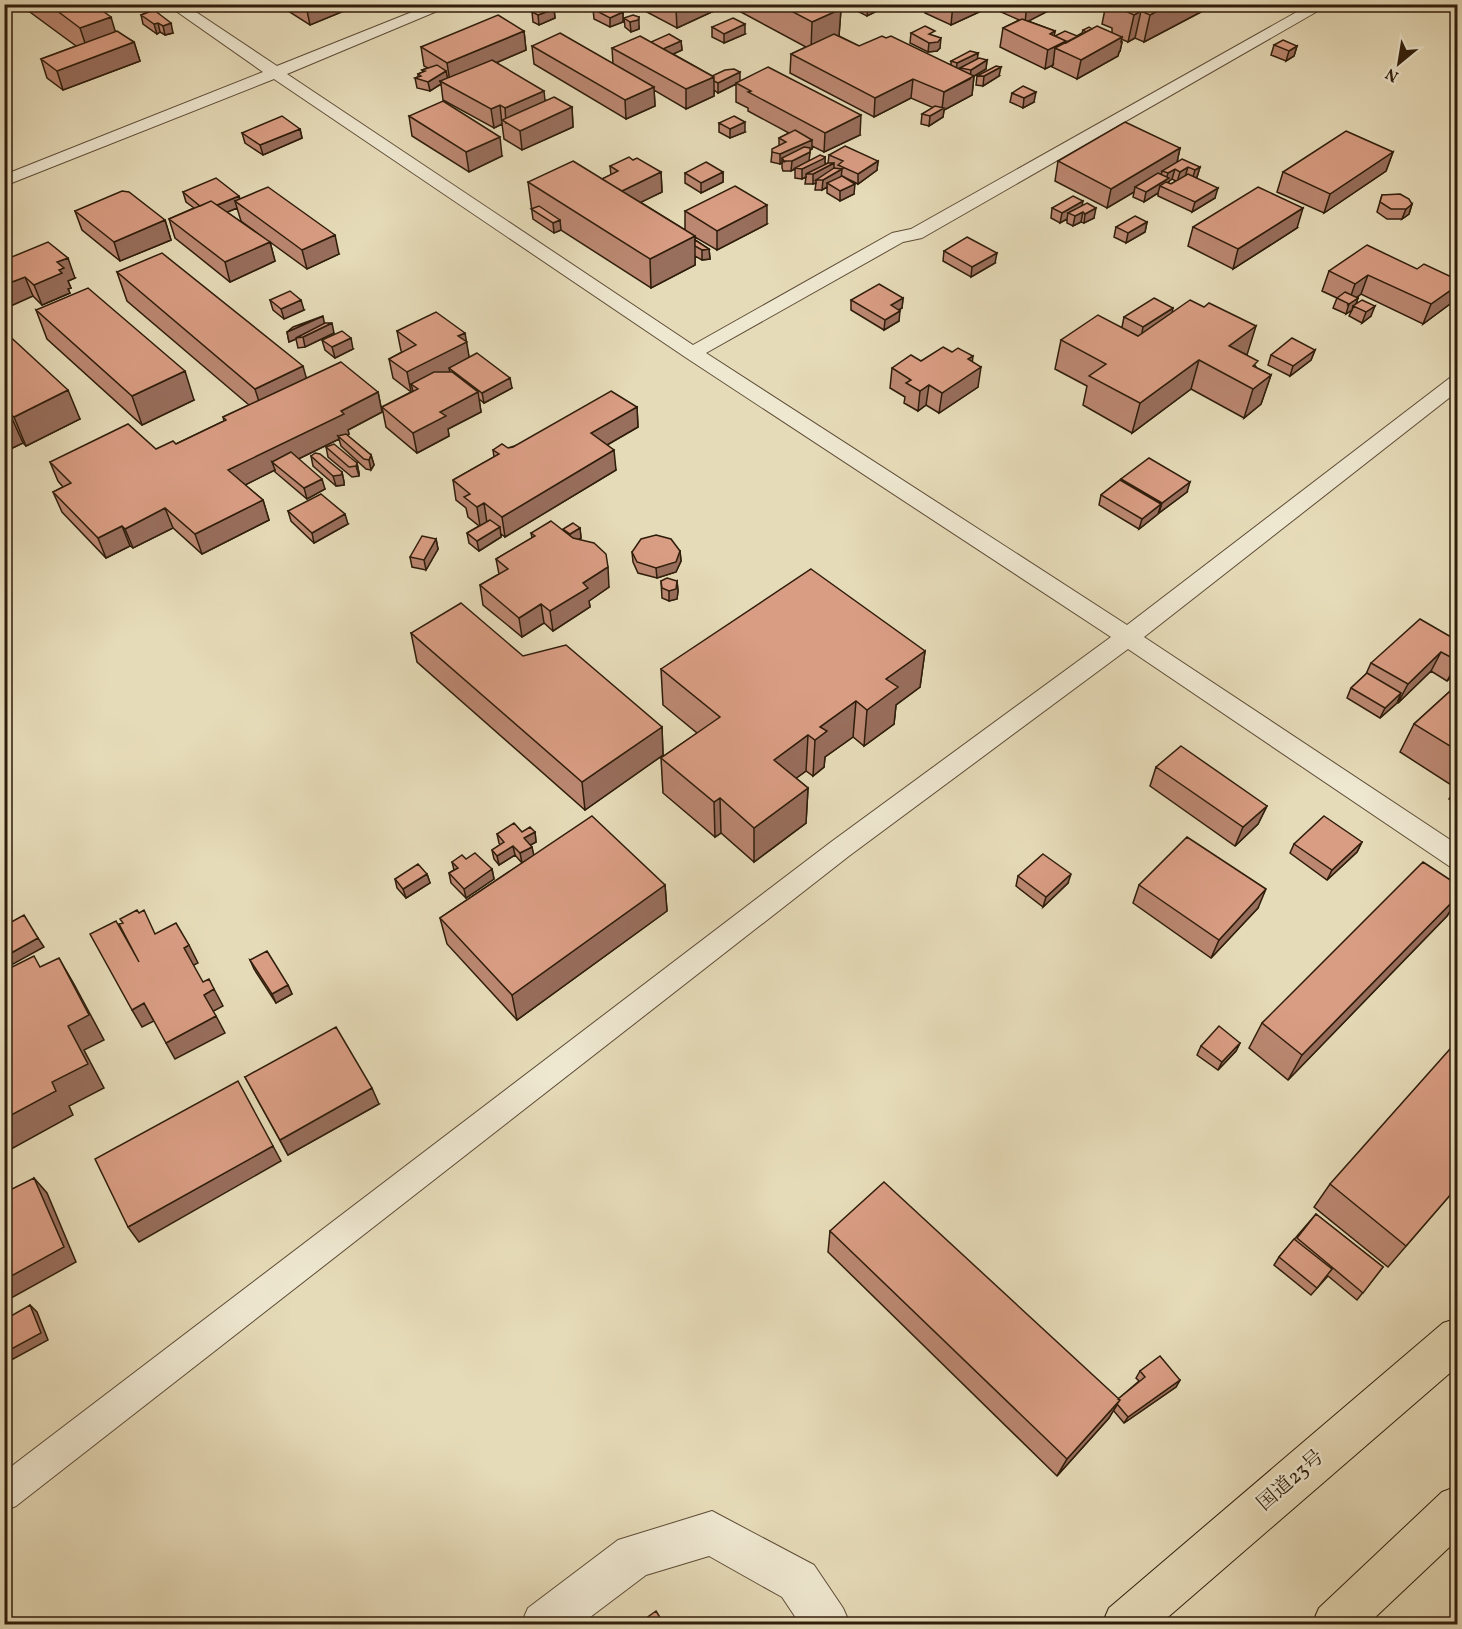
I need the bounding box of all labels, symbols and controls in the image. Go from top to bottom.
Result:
north arrow [1369,33,1429,93]
text: N [1382,62,1403,87]
street label: 国道23号 [1251,1444,1331,1518]

